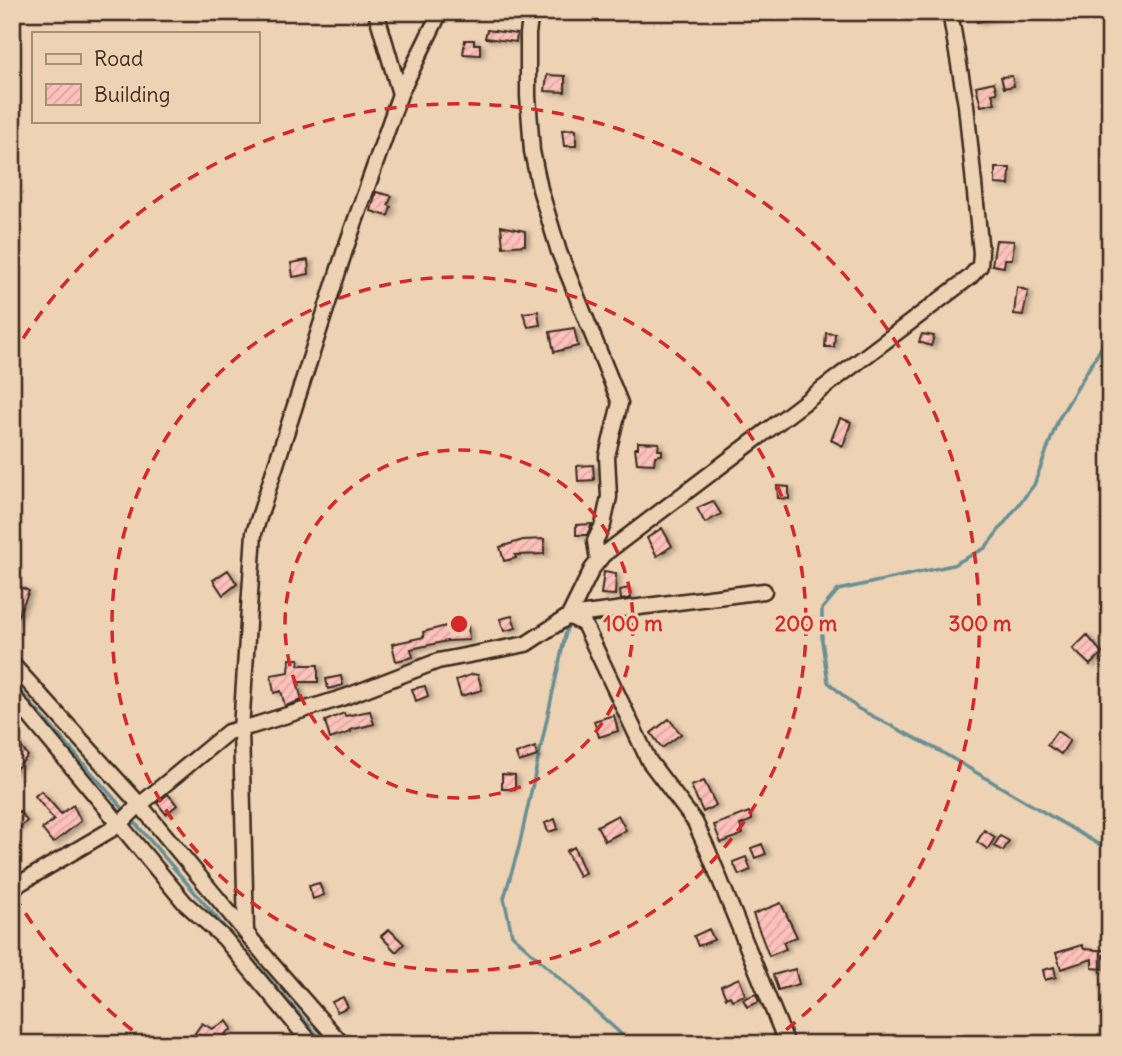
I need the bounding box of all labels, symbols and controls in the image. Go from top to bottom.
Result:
legend [32,32,259,122]
text: Road [94,45,143,72]
text: Building [94,81,170,108]
text: 100 m [603,610,663,637]
text: 200 m [775,610,838,637]
text: 300 m [949,610,1012,637]
centre of rings [447,612,471,636]

